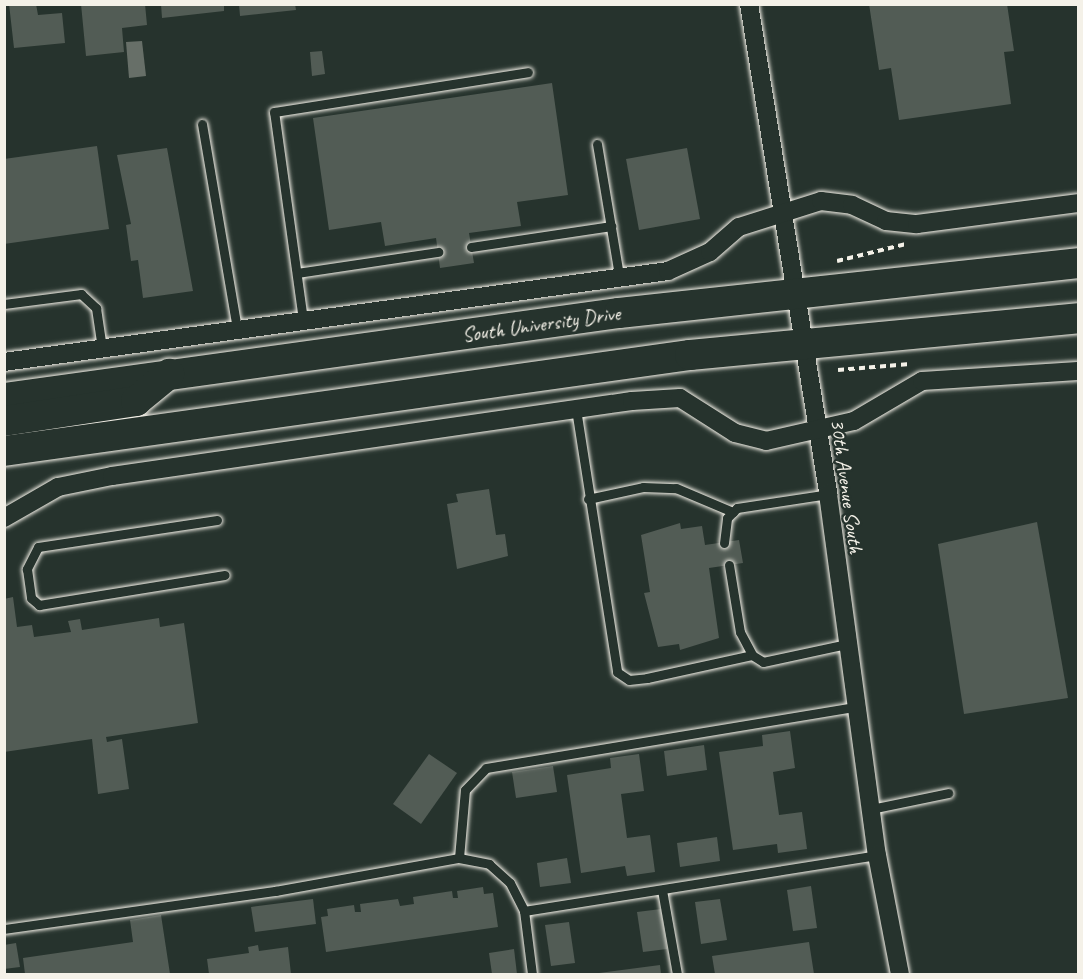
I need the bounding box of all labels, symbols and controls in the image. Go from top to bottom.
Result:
street label: South University Drive [460,300,622,348]
street label: 30th Avenue South [825,417,869,555]

